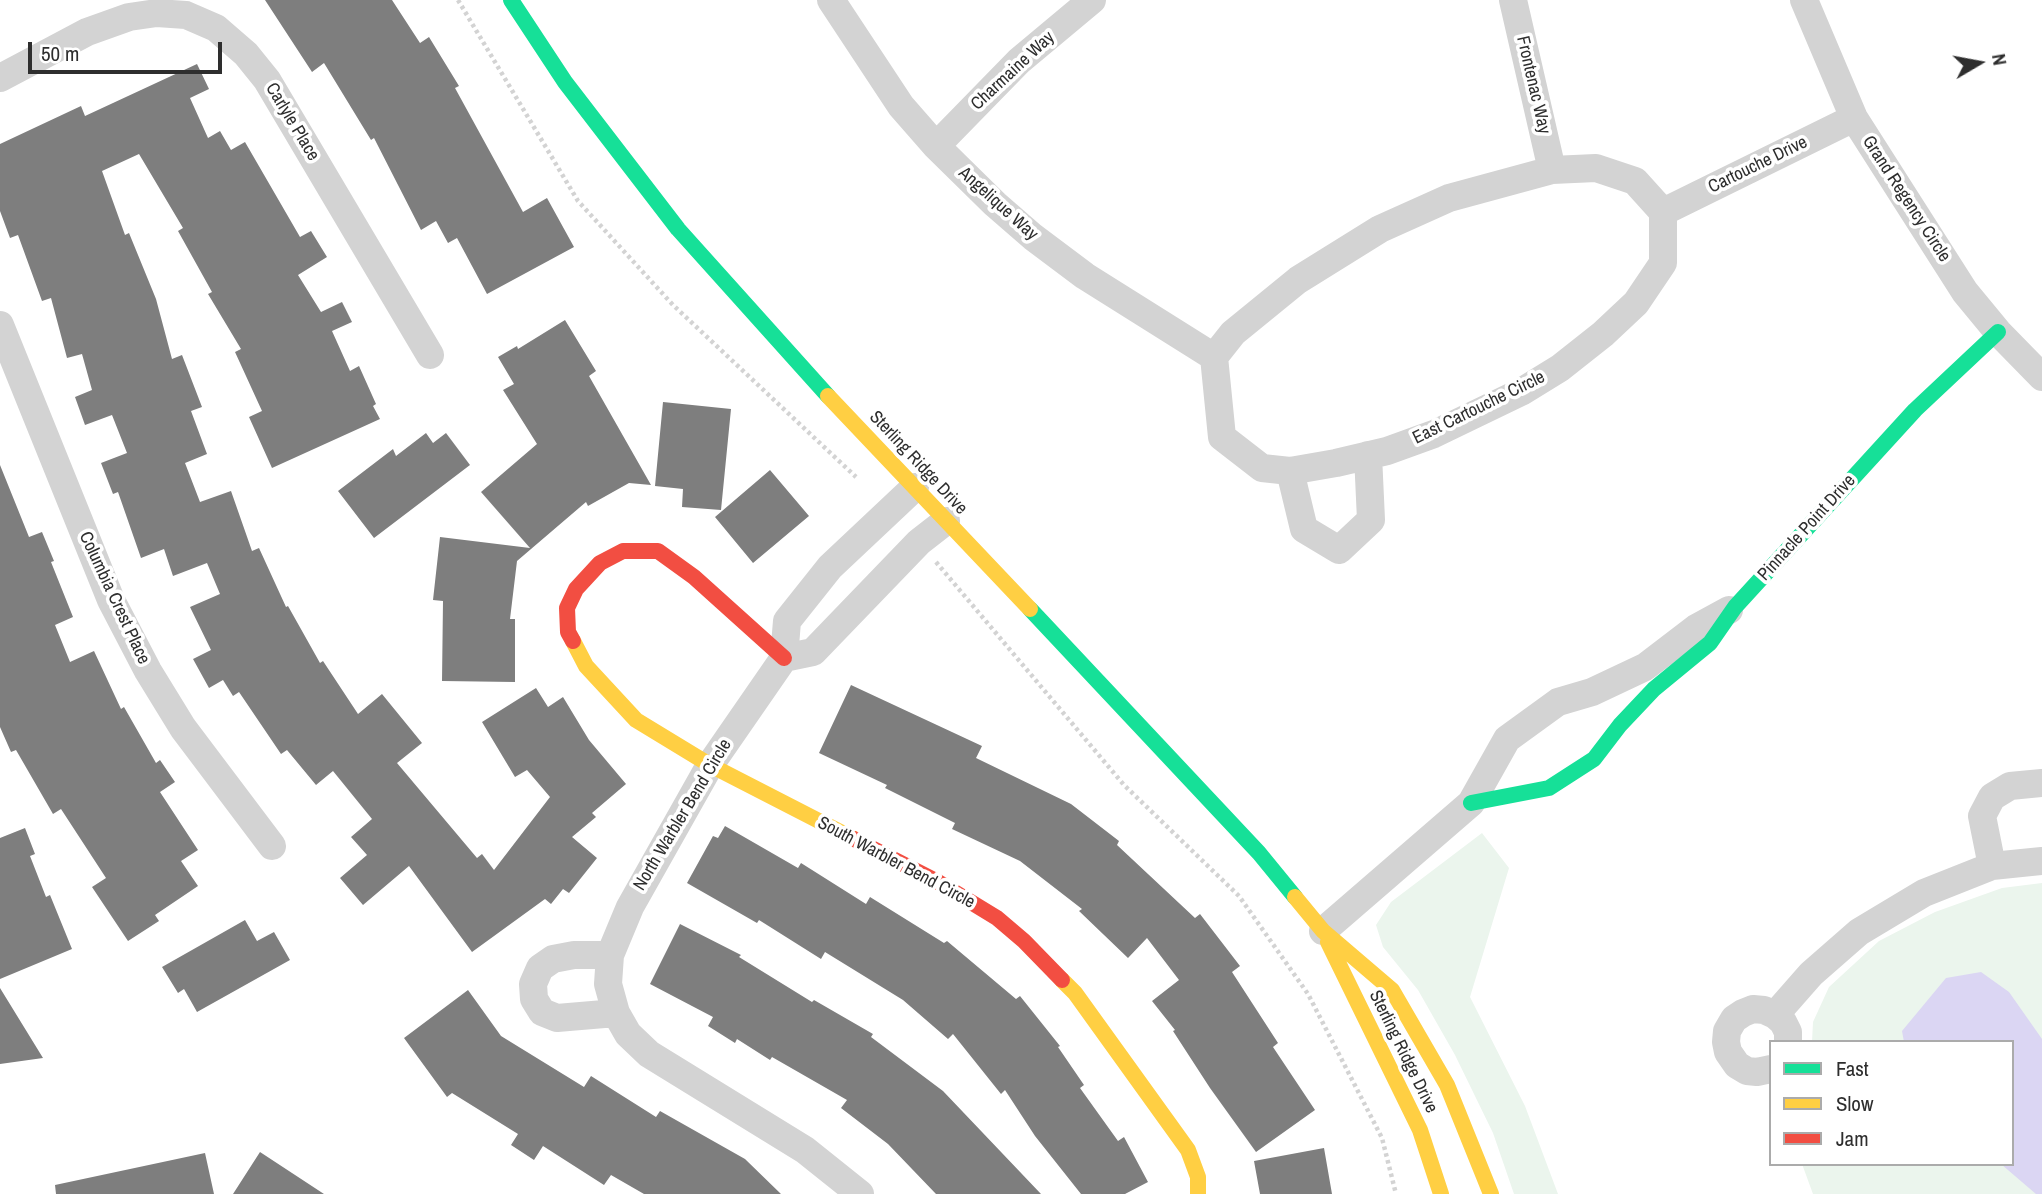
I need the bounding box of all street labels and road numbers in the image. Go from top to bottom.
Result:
street label: Charmaine Way [967,27,1059,115]
street label: Frontenac Way [1511,34,1555,136]
street label: Carlyle Place [260,79,324,165]
street label: Cartouche Drive [1705,132,1811,198]
street label: Grand Regency Circle [1857,132,1955,266]
street label: Angelique Way [954,163,1042,245]
street label: East Cartouche Circle [1409,367,1549,449]
street label: Sterling Ridge Drive [865,407,971,519]
street label: Pinnacle Point Drive [1754,470,1860,586]
street label: Columbia Crest Place [74,528,154,668]
street label: North Warbler Bend Circle [629,735,737,895]
street label: South Warbler Bend Circle [814,812,978,914]
street label: Sterling Ridge Drive [1364,987,1442,1117]

